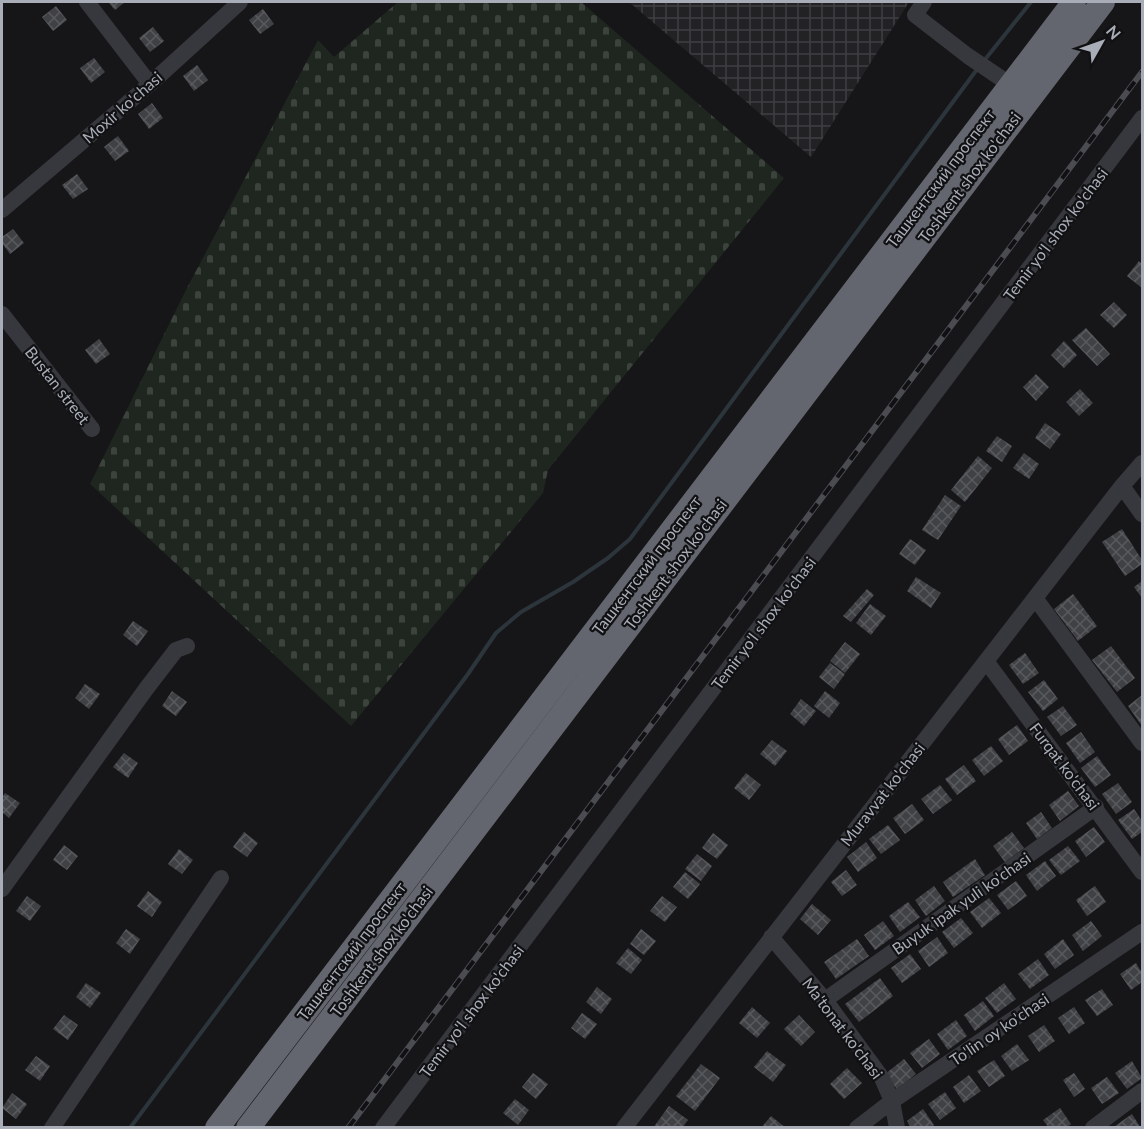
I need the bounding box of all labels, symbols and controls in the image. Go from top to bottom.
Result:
north arrow [1072,12,1132,72]
text: N [1103,21,1125,43]
street label: Moxir ko'chasi [78,67,166,147]
street label: Ташкентский проспект [882,105,998,251]
street label: Toshkent shox ko'chasi [914,108,1024,246]
street label: Temir yo'l shox ko'chasi [999,164,1111,304]
street label: Bustаn street [22,342,94,428]
street label: Ташкентский проспект [588,492,704,638]
street label: Toshkent shox ko'chasi [620,495,730,633]
street label: Temir yo'l shox ko'chasi [707,553,819,693]
street label: Furqat ko'chasi [1026,719,1104,813]
street label: Muravvat ko'chasi [836,739,928,849]
street label: Buyuk ipak yuli ko'chasi [888,848,1034,958]
street label: Ташкентский проспект [293,878,409,1024]
street label: Toshkent shox ko'chasi [326,882,436,1020]
street label: Temir yo'l shox ko'chasi [415,941,527,1081]
street label: Ma'tonat ko'chasi [799,974,887,1082]
street label: To'lin oy ko'chasi [946,989,1052,1069]

